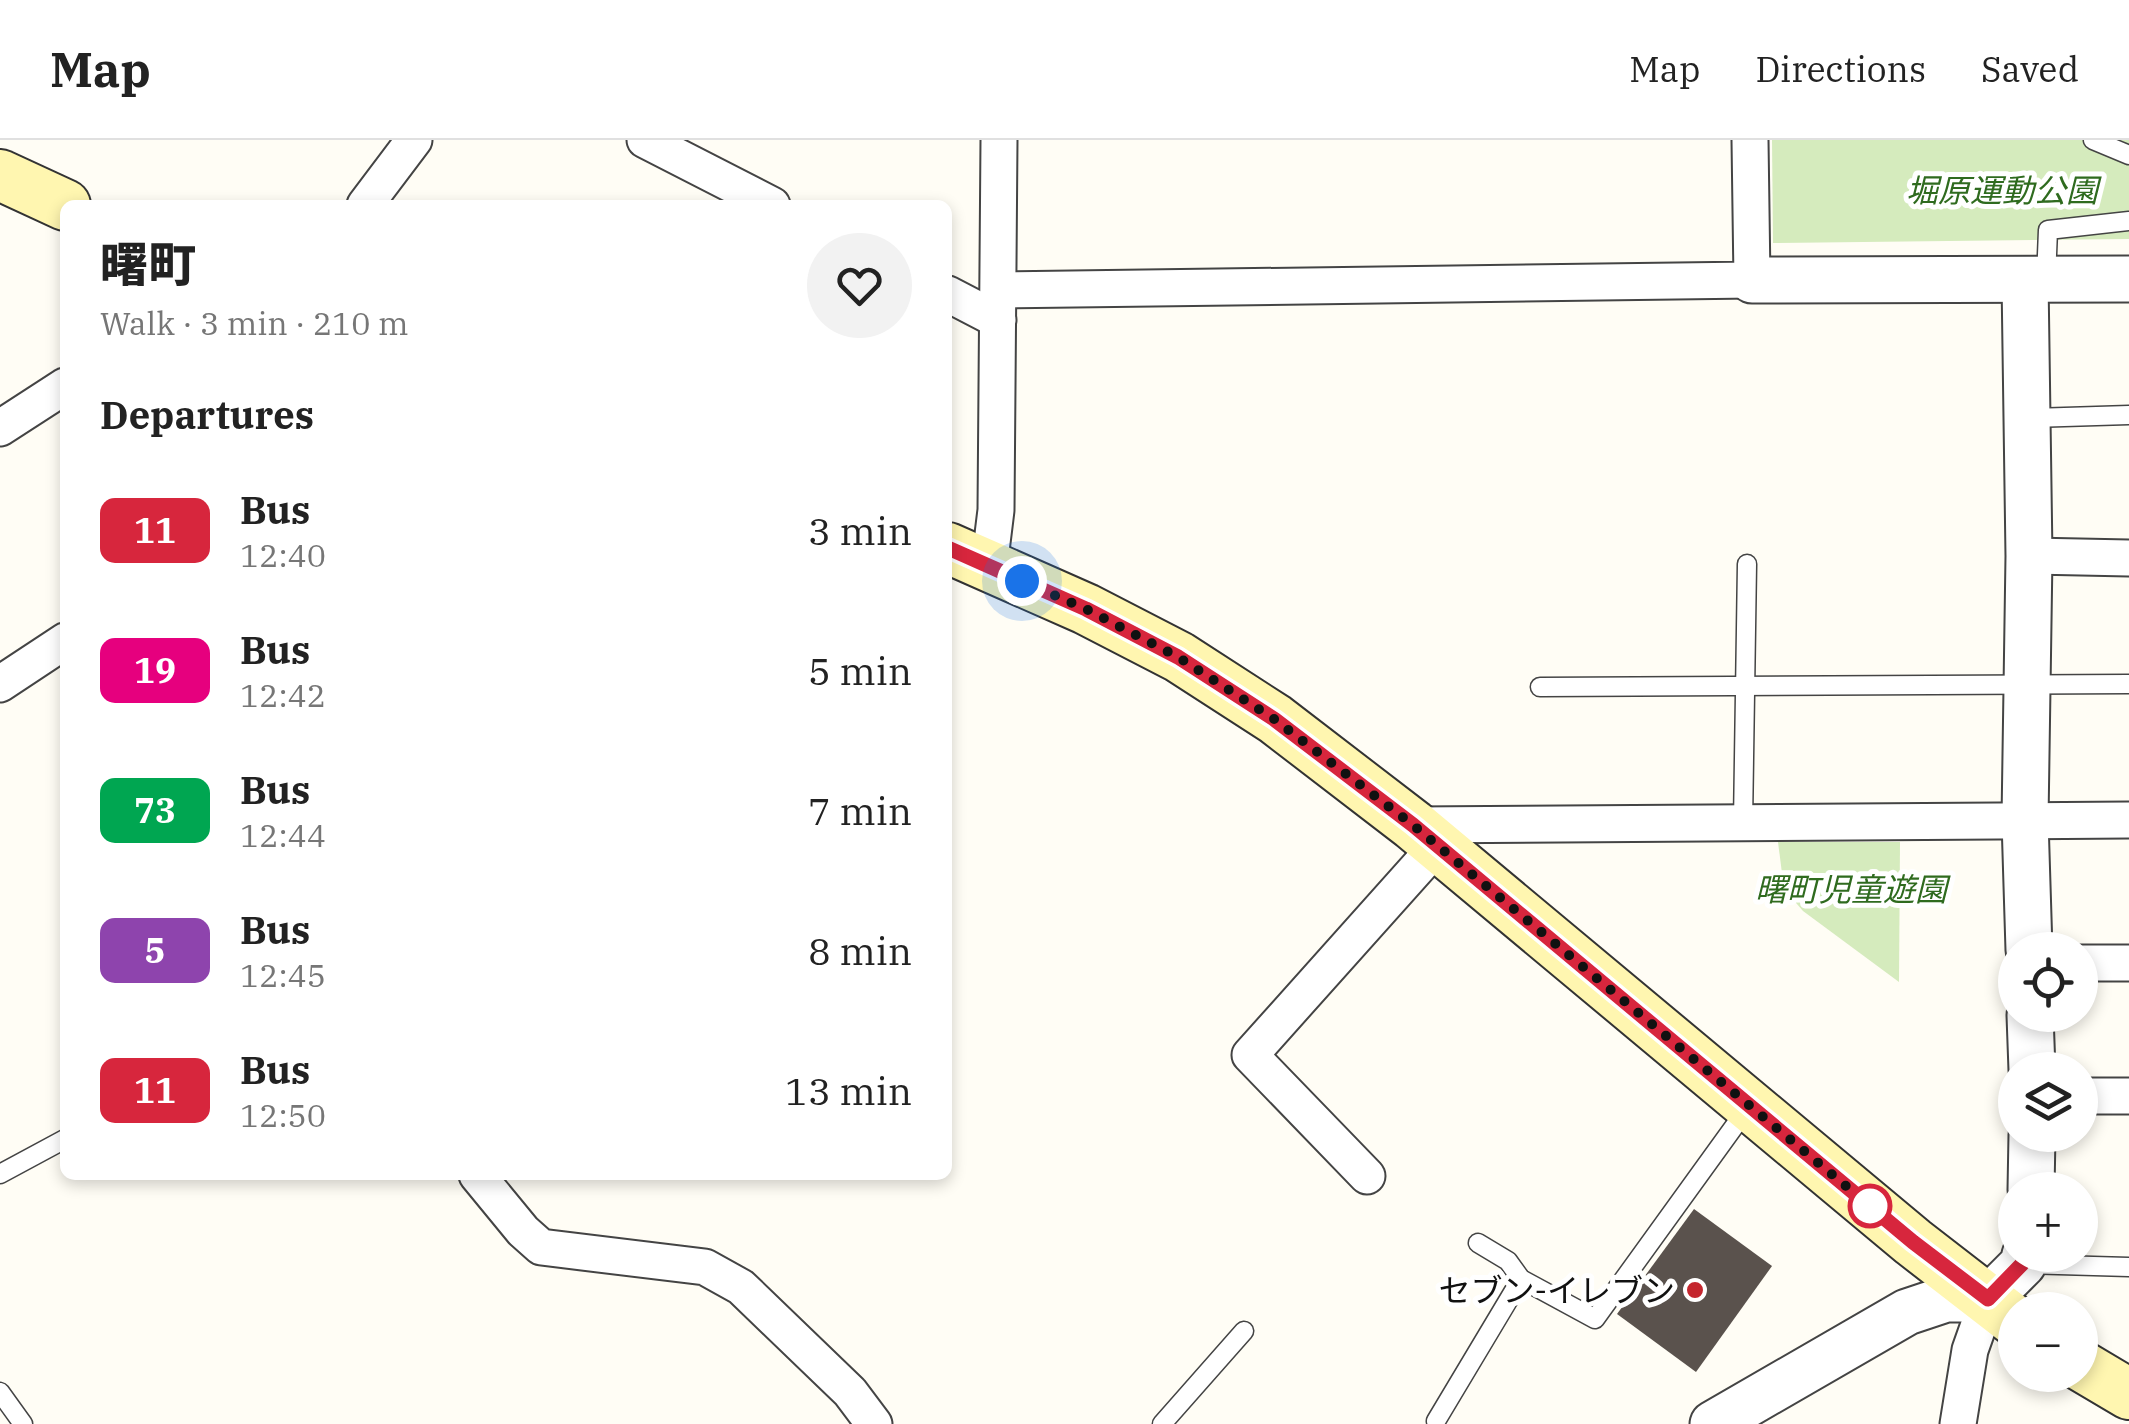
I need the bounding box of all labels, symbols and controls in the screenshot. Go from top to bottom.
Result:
text: Map [50,38,151,100]
text: Map [1629,46,1700,92]
text: Directions [1755,46,1926,92]
text: Saved [1981,46,2079,92]
park label: 堀原運動公園 [1906,169,2102,211]
text: 曙町 [100,233,196,295]
button: heart [807,233,912,338]
text: Walk · 3 min · 210 m [100,302,408,344]
text: Departures [100,390,314,439]
text: Bus [240,485,310,534]
text: 3 min [808,506,912,555]
text: 11 [134,507,176,553]
text: 12:40 [240,534,326,576]
your location [997,556,1047,606]
text: Bus [240,625,310,674]
text: 5 min [808,646,912,695]
text: 19 [134,647,176,693]
text: 12:42 [240,674,326,716]
text: Bus [240,765,310,814]
text: 7 min [808,786,912,835]
text: 73 [134,787,176,833]
text: 12:44 [240,814,326,856]
park label: 曙町児童遊園 [1755,868,1951,910]
text: Bus [240,905,310,954]
text: 8 min [808,926,912,975]
text: 5 [144,927,166,973]
map controls [1998,932,2098,1392]
button: locate [1998,932,2098,1032]
text: 12:45 [240,954,326,996]
text: Bus [240,1045,310,1094]
button: layers [1998,1052,2098,1152]
text: 13 min [785,1066,912,1115]
text: 11 [134,1067,176,1113]
text: 12:50 [240,1094,326,1136]
button: + [1998,1172,2098,1272]
unlabelled marker [1849,1185,1891,1227]
place label: セブン-イレブン [1438,1269,1675,1311]
marker: セブン-イレブン [1684,1279,1706,1301]
button: − [1998,1292,2098,1392]

